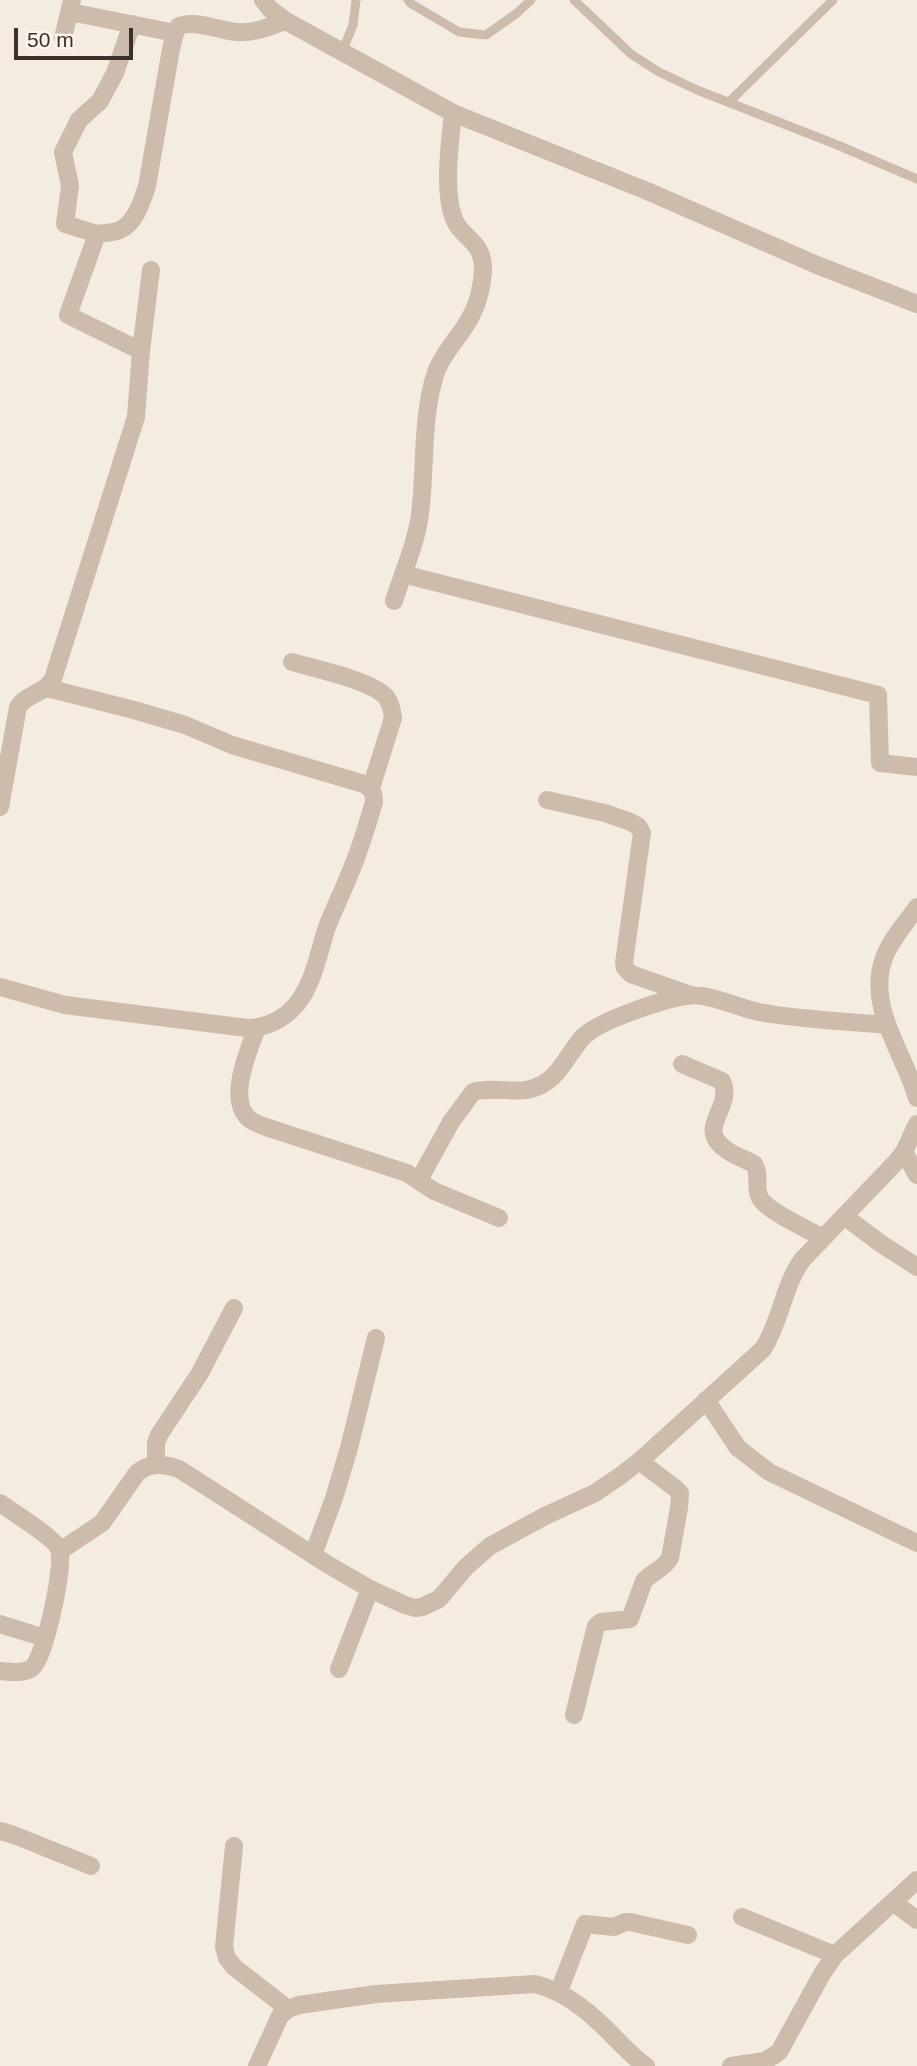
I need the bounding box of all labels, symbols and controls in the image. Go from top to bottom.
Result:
scale bar [18,14,136,58]
text: 50 m [27,28,74,51]

